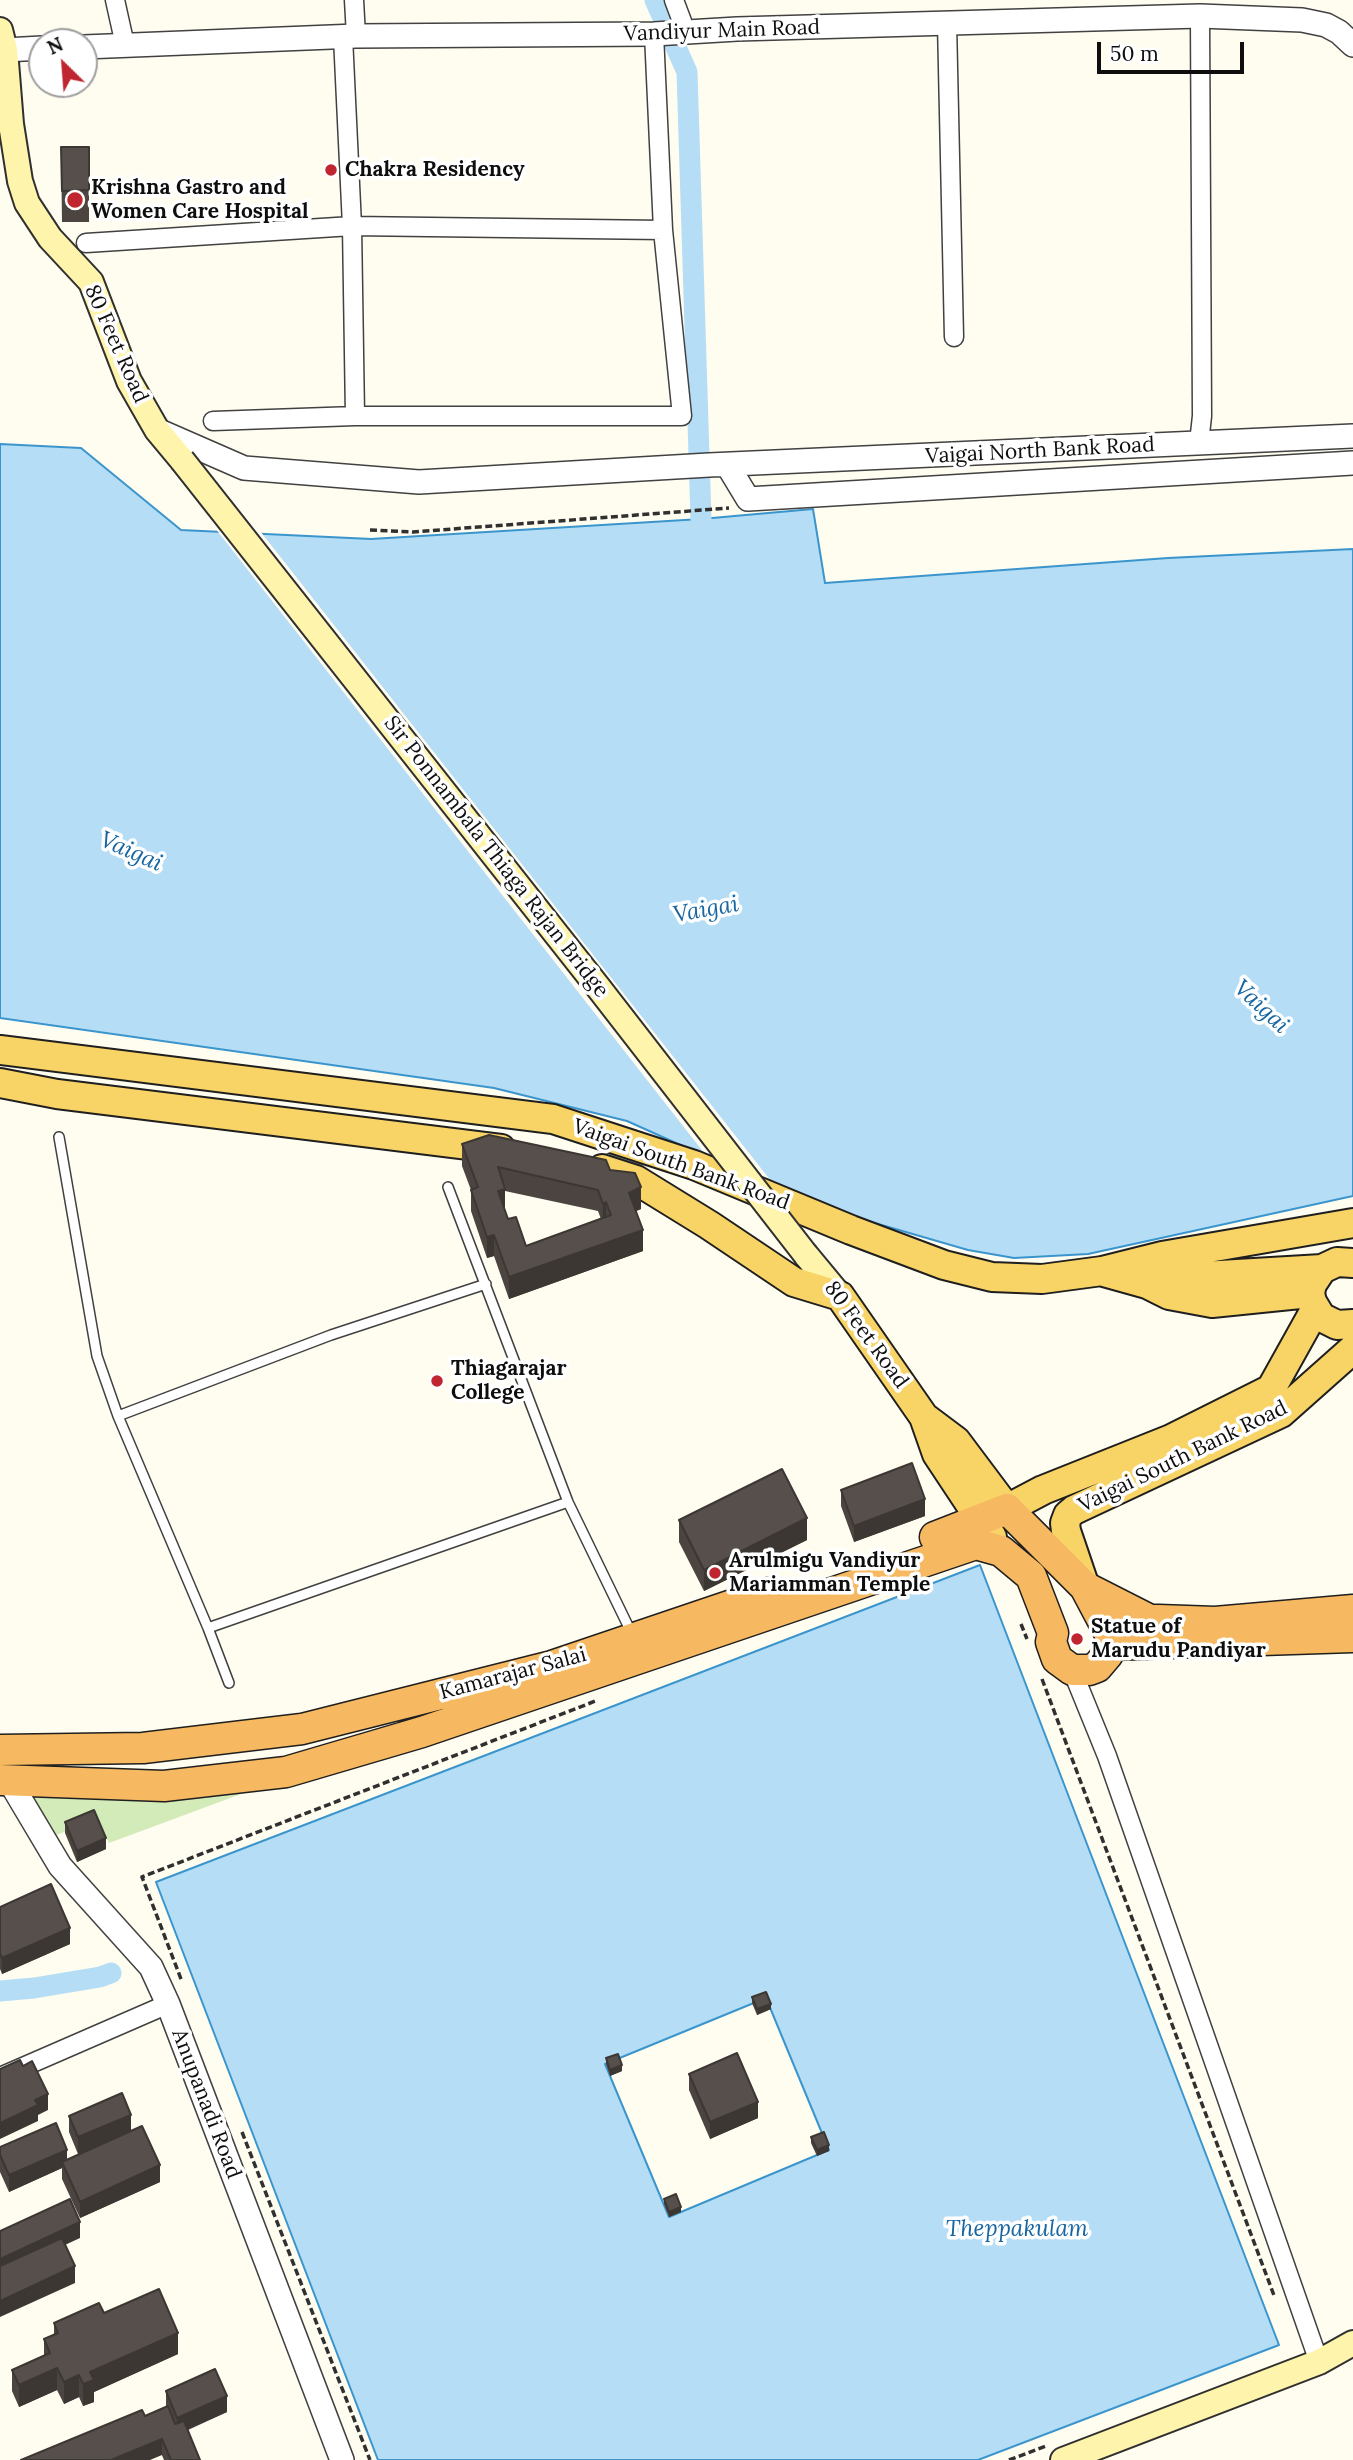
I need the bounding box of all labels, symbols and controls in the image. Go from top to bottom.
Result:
street label: Vandiyur Main Road [623,15,821,47]
north arrow [28,28,98,98]
scale bar [1101,28,1248,72]
text: N [43,32,67,60]
text: 50 m [1110,40,1159,67]
place label: Chakra Residency [345,157,525,183]
marker: Chakra Residency [323,162,339,178]
place label: Krishna Gastro and Women Care Hospital [91,175,309,225]
marker: Krishna Gastro and Women Care Hospital [65,190,85,210]
street label: 80 Feet Road [79,281,153,407]
street label: Vaigai North Bank Road [925,432,1155,470]
street label: Sir Ponnambala Thiaga Rajan Bridge [378,711,614,1003]
water label: Vaigai [95,826,167,878]
water label: Vaigai [671,891,741,929]
water label: Vaigai [1228,974,1294,1040]
street label: Vaigai South Bank Road [569,1114,793,1216]
street label: 80 Feet Road [819,1276,913,1394]
place label: Thiagarajar College [451,1356,567,1406]
marker: Thiagarajar College [429,1373,445,1389]
street label: Vaigai South Bank Road [1075,1395,1291,1519]
place label: Arulmigu Vandiyur Mariamman Temple [729,1548,930,1598]
marker: Arulmigu Vandiyur Mariamman Temple [707,1565,723,1581]
place label: Statue of Marudu Pandiyar [1091,1614,1266,1664]
marker: Statue of Marudu Pandiyar [1069,1631,1085,1647]
street label: Kamarajar Salai [437,1642,589,1706]
street label: Anupanadi Road [166,2026,246,2182]
water label: Theppakulam [946,2215,1088,2243]

